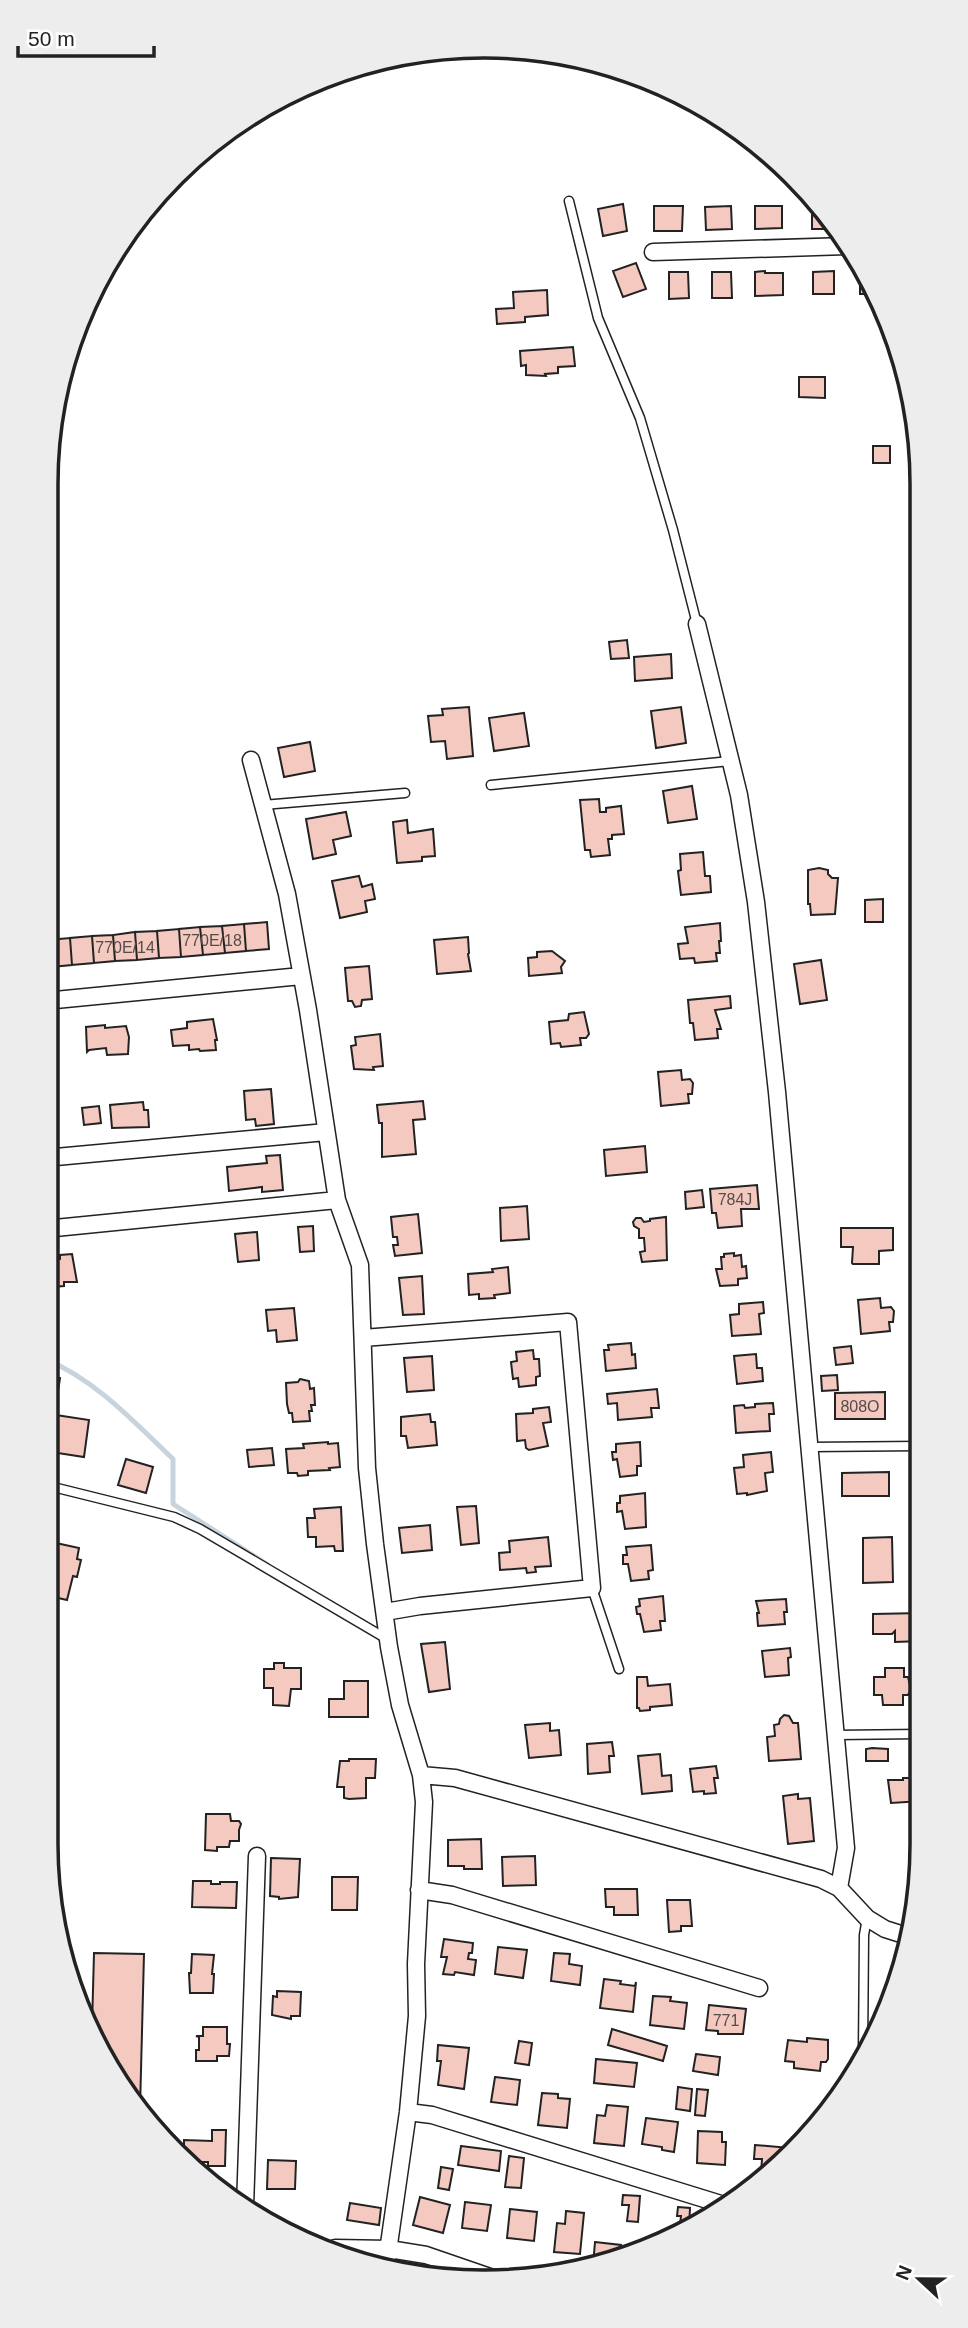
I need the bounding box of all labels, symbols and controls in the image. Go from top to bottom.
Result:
scale bar [18,14,154,58]
text: 50 m [28,27,75,50]
house number: 770E/18 [182,932,242,949]
house number: 770E/14 [95,939,155,956]
house number: 784J [718,1191,752,1208]
house number: 808O [840,1398,880,1415]
house number: 771 [713,2012,739,2029]
north arrow [884,2244,954,2314]
text: N [891,2263,916,2283]

